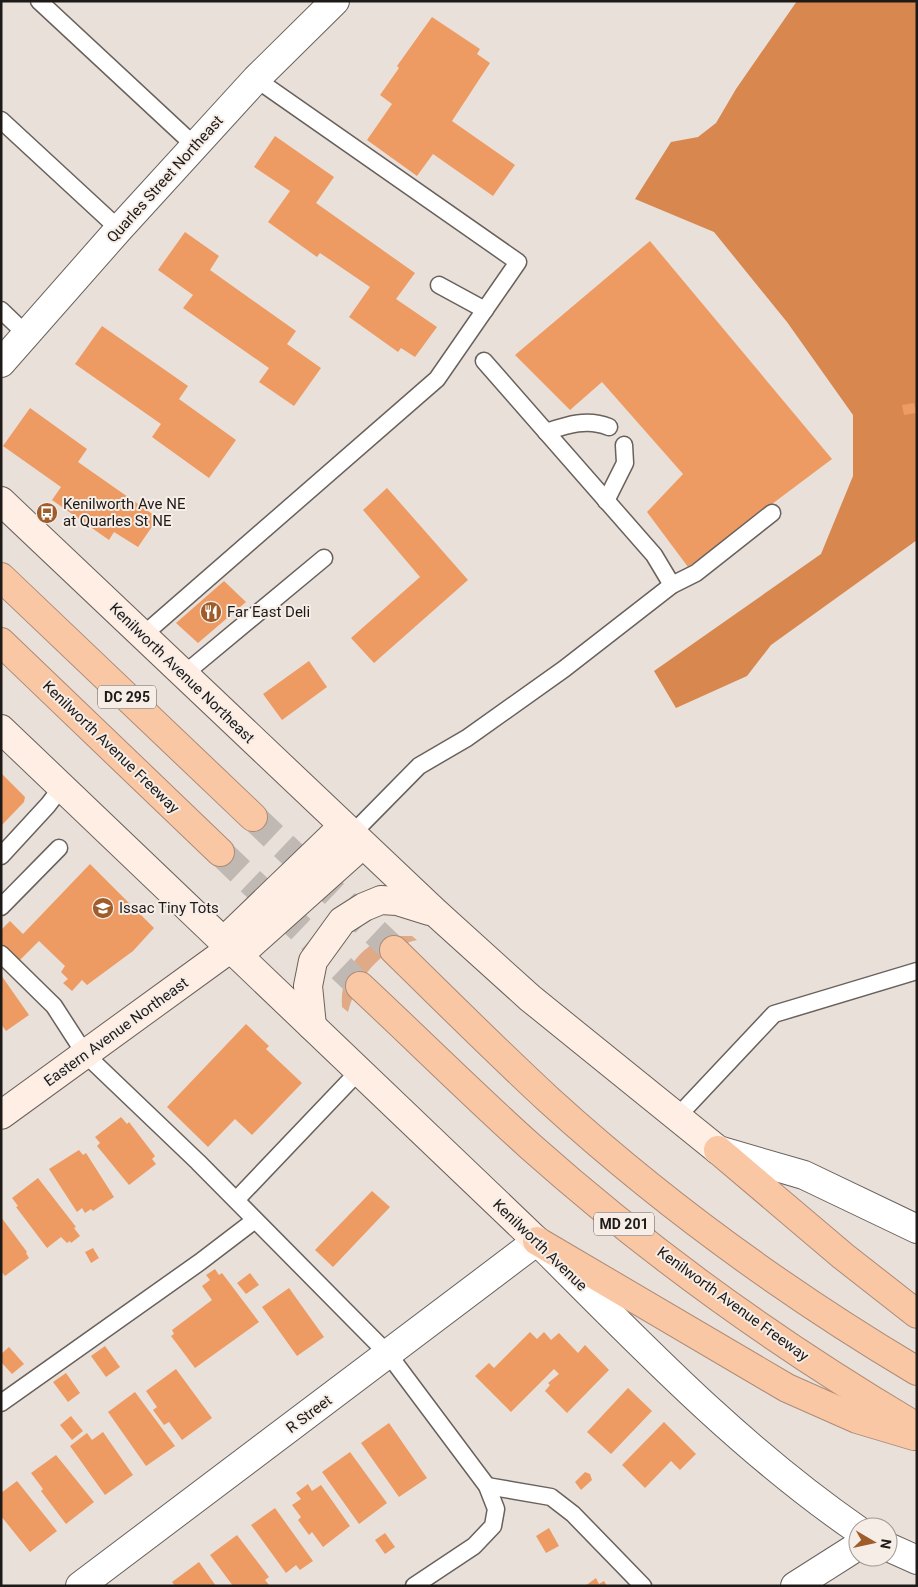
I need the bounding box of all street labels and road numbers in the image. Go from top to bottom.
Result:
street label: Quarles Street Northeast [103,112,227,246]
street label: Kenilworth Avenue Northeast [106,599,258,747]
street label: Kenilworth Avenue Freeway [39,677,183,817]
road number: DC 295 [98,686,156,709]
street label: Eastern Avenue Northeast [40,974,192,1090]
street label: Kenilworth Avenue [489,1195,591,1295]
road number: MD 201 [594,1212,654,1236]
street label: Kenilworth Avenue Freeway [654,1243,812,1365]
street label: R Street [283,1391,335,1437]

